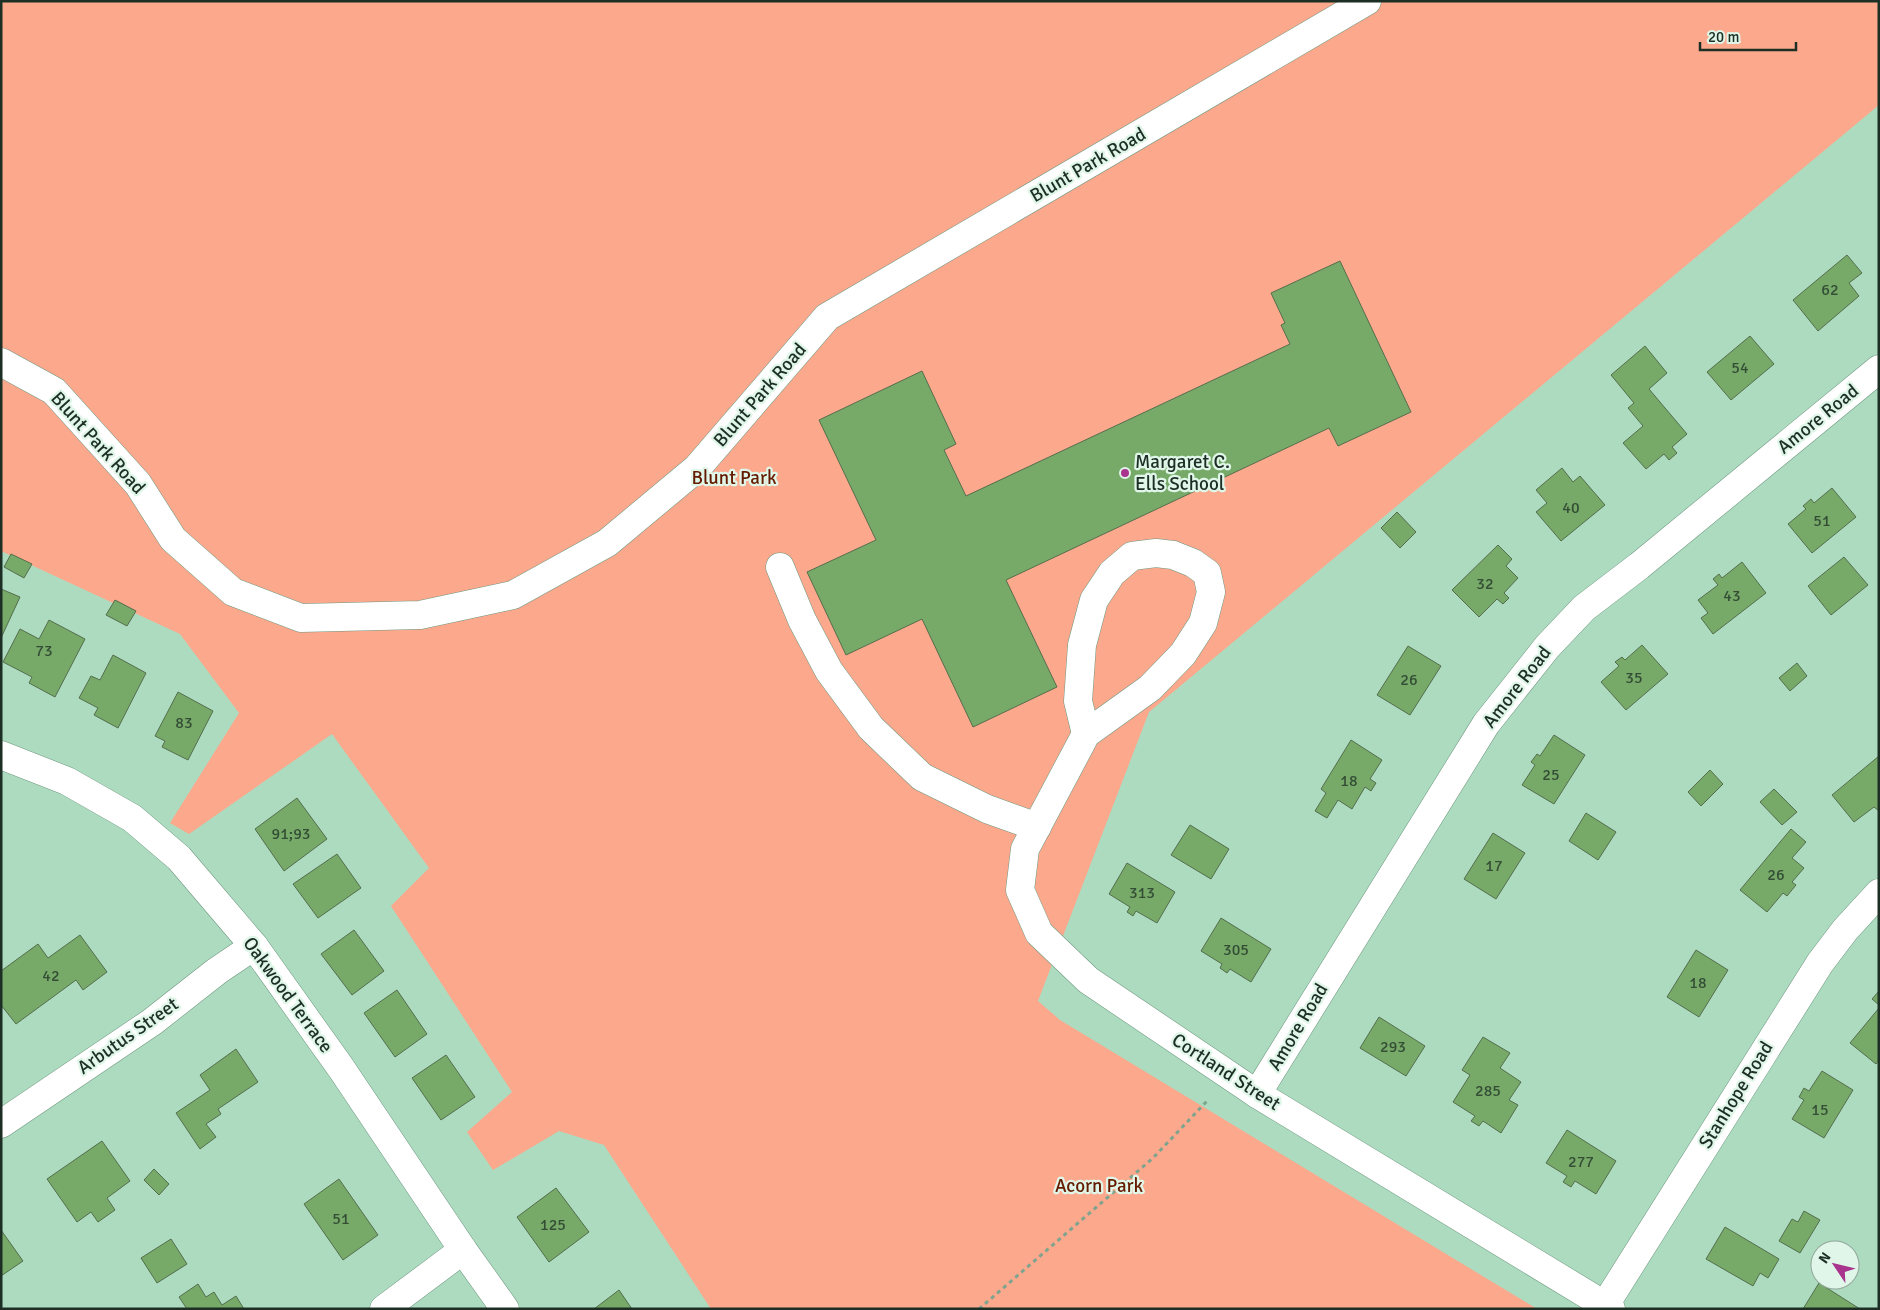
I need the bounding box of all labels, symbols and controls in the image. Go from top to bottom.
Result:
scale bar [1700,20,1796,52]
text: 20 m [1708,28,1739,46]
street label: Blunt Park Road [1026,122,1150,208]
house number: 62 [1821,280,1839,300]
street label: Blunt Park Road [708,338,812,452]
house number: 54 [1731,358,1749,378]
street label: Amore Road [1773,379,1863,459]
street label: Blunt Park Road [46,387,150,499]
place label: Margaret C. Ells School [1135,450,1230,496]
park label: Blunt Park [692,466,777,490]
marker: Margaret C. Ells School [1119,467,1131,479]
house number: 40 [1562,498,1580,518]
house number: 51 [1813,511,1831,531]
house number: 32 [1476,574,1494,594]
house number: 43 [1723,586,1741,606]
house number: 73 [35,641,53,661]
street label: Amore Road [1477,641,1557,733]
house number: 35 [1625,668,1643,688]
house number: 26 [1400,670,1418,690]
house number: 83 [175,713,193,733]
house number: 25 [1542,765,1560,785]
house number: 18 [1340,771,1358,791]
house number: 91;93 [272,824,310,844]
house number: 17 [1485,856,1503,876]
house number: 26 [1767,865,1785,885]
house number: 313 [1129,883,1155,903]
street label: Oakwood Terrace [238,932,338,1058]
house number: 305 [1223,940,1249,960]
house number: 42 [42,966,60,986]
house number: 18 [1689,973,1707,993]
street label: Amore Road [1263,979,1333,1075]
street label: Arbutus Street [73,992,184,1080]
street label: Cortland Street [1167,1028,1285,1116]
house number: 293 [1380,1037,1406,1057]
street label: Stanhope Road [1694,1037,1778,1153]
house number: 285 [1475,1081,1501,1101]
house number: 15 [1811,1100,1829,1120]
house number: 277 [1568,1152,1594,1172]
park label: Acorn Park [1055,1174,1144,1198]
house number: 51 [332,1209,350,1229]
house number: 125 [540,1215,566,1235]
north arrow [1810,1240,1860,1290]
text: N [1815,1249,1835,1267]

